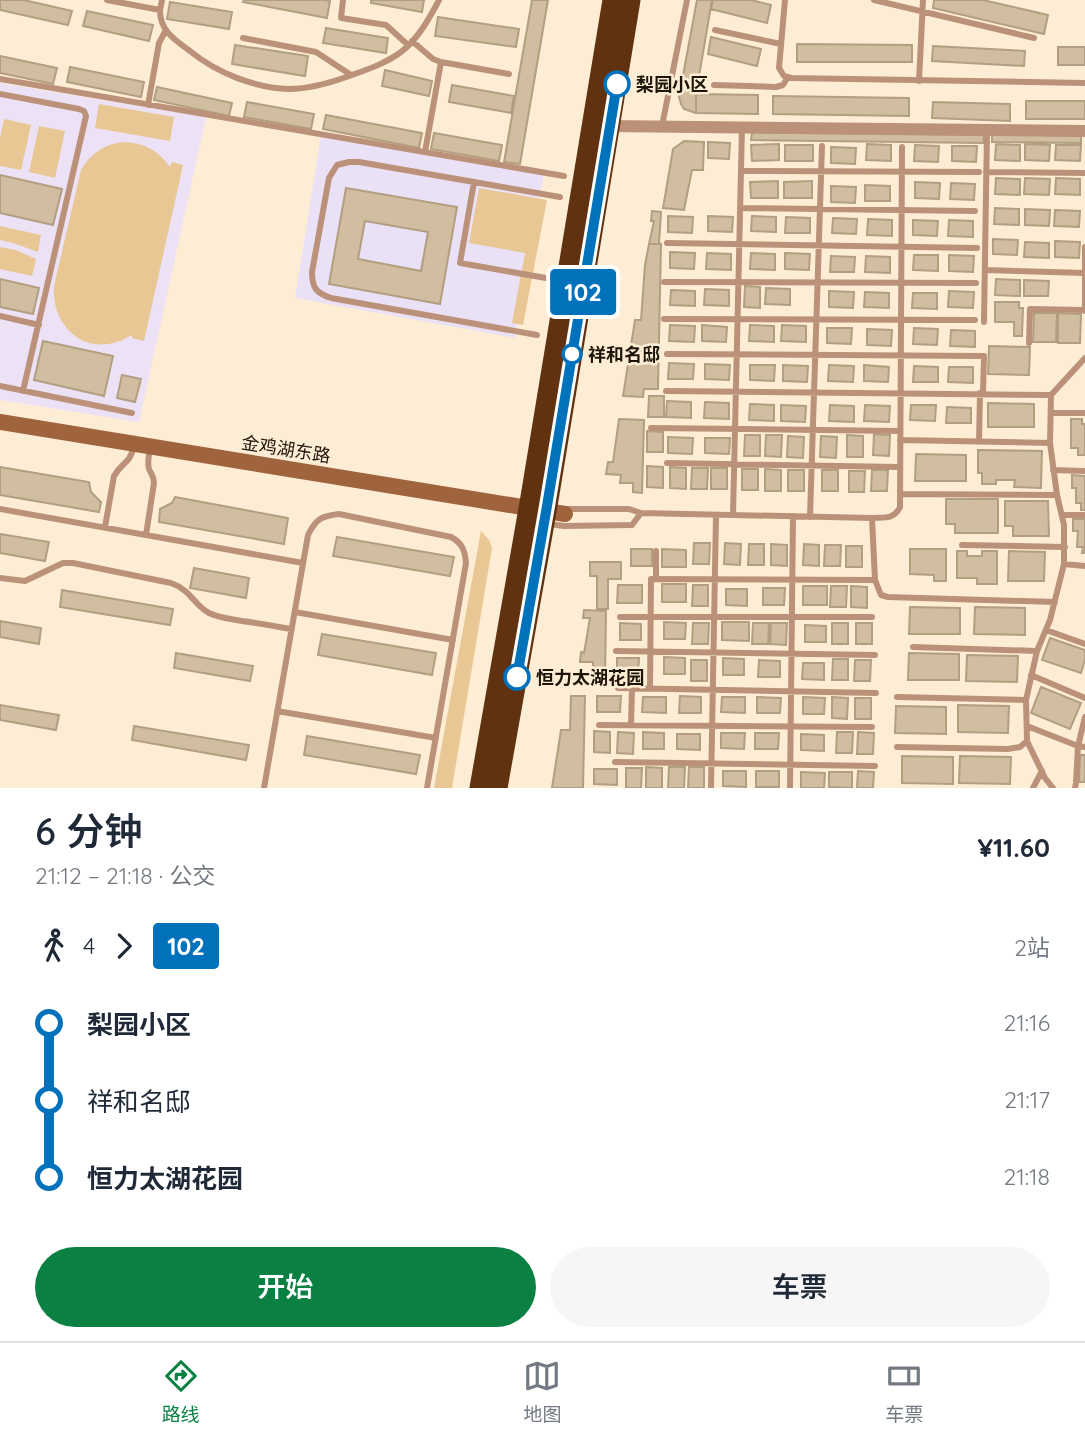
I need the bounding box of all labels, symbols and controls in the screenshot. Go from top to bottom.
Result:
marker: 梨园小区 [604,71,630,97]
place label: 梨园小区 [636,73,708,96]
line badge: 102 [543,269,623,315]
text: 102 [564,277,602,307]
place label: 祥和名邸 [588,343,660,366]
marker: 祥和名邸 [562,344,582,364]
street label: 金鸡湖东路 [240,431,332,467]
marker: 恒力太湖花园 [504,664,530,690]
place label: 恒力太湖花园 [536,666,644,689]
text: 6 分钟 [35,807,142,855]
text: ¥11.60 [977,831,1050,864]
text: 21:12 – 21:18 · 公交 [35,861,216,890]
icon: walk [35,927,73,965]
icon: forward [105,927,143,965]
text: 4 [83,931,95,960]
text: 102 [167,931,205,961]
text: 2站 [1014,933,1050,962]
text: 梨园小区 [87,1008,191,1041]
text: 21:16 [1004,1008,1050,1037]
text: 祥和名邸 [87,1085,191,1118]
text: 21:17 [1004,1085,1050,1114]
text: 恒力太湖花园 [87,1162,243,1195]
text: 21:18 [1004,1162,1050,1191]
button: 开始 [35,1247,536,1327]
button: 车票 [550,1247,1050,1327]
tab: 路线 [162,1357,200,1426]
tab: 地图 [523,1357,561,1426]
tab: 车票 [885,1357,923,1426]

